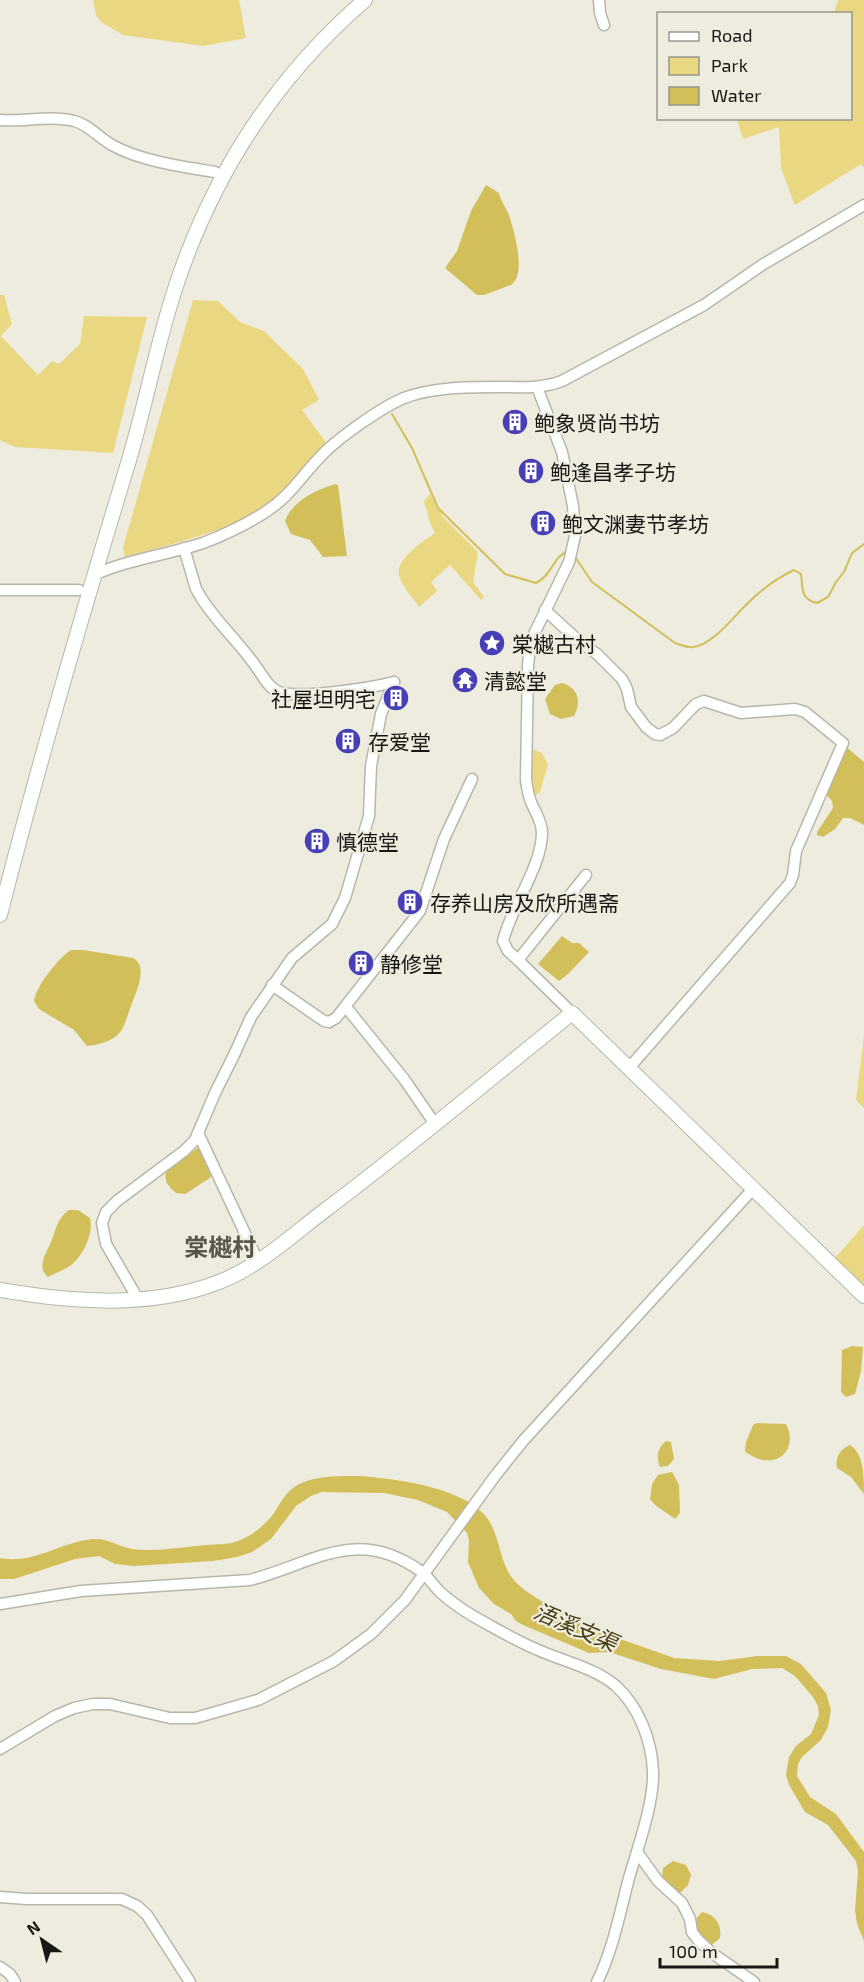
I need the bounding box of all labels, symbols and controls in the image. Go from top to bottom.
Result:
legend [657,12,852,120]
text: Road [711,24,752,46]
text: Park [711,54,748,76]
text: Water [711,84,761,106]
building icon: 鲍象贤尚书坊 [500,407,530,437]
place label: 鲍象贤尚书坊 [534,410,660,435]
building icon: 鲍逢昌孝子坊 [516,456,546,486]
place label: 鲍逢昌孝子坊 [550,459,676,484]
building icon: 鲍文渊妻节孝坊 [528,508,558,538]
place label: 鲍文渊妻节孝坊 [562,511,709,536]
place icon: 棠樾古村 [477,628,507,658]
place label: 棠樾古村 [512,631,596,656]
temple icon: 清懿堂 [450,665,480,695]
place label: 清懿堂 [484,668,547,693]
building icon: 社屋坦明宅 [381,683,411,713]
place label: 社屋坦明宅 [271,686,376,711]
building icon: 存爱堂 [333,726,363,756]
place label: 存爱堂 [368,729,431,754]
building icon: 慎德堂 [302,826,332,856]
place label: 慎德堂 [336,829,399,854]
building icon: 存养山房及欣所遇斋 [395,887,425,917]
place label: 存养山房及欣所遇斋 [430,890,619,915]
building icon: 静修堂 [346,948,376,978]
place label: 静修堂 [380,951,443,976]
district label: 棠樾村 [184,1232,256,1261]
water label: 浯溪支渠 [530,1597,624,1656]
north arrow [12,1910,72,1970]
text: N [23,1916,43,1938]
scale bar [660,1931,777,1969]
text: 100 m [669,1940,718,1962]

